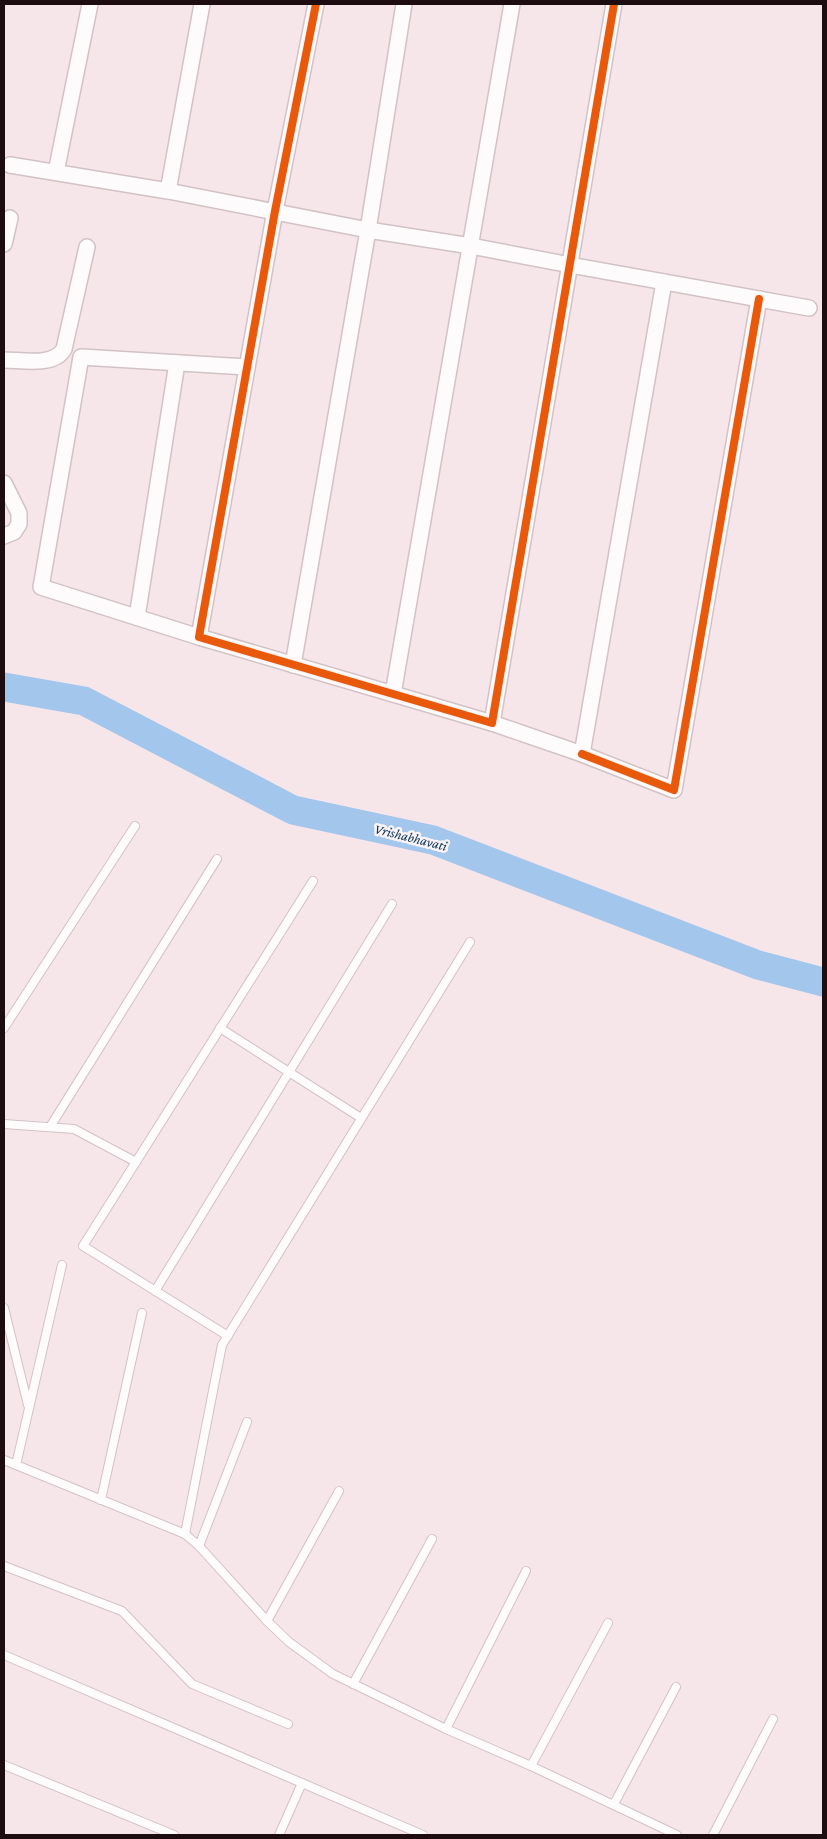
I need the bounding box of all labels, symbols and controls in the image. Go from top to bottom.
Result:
water label: Vrishabhavati [373,820,449,854]

